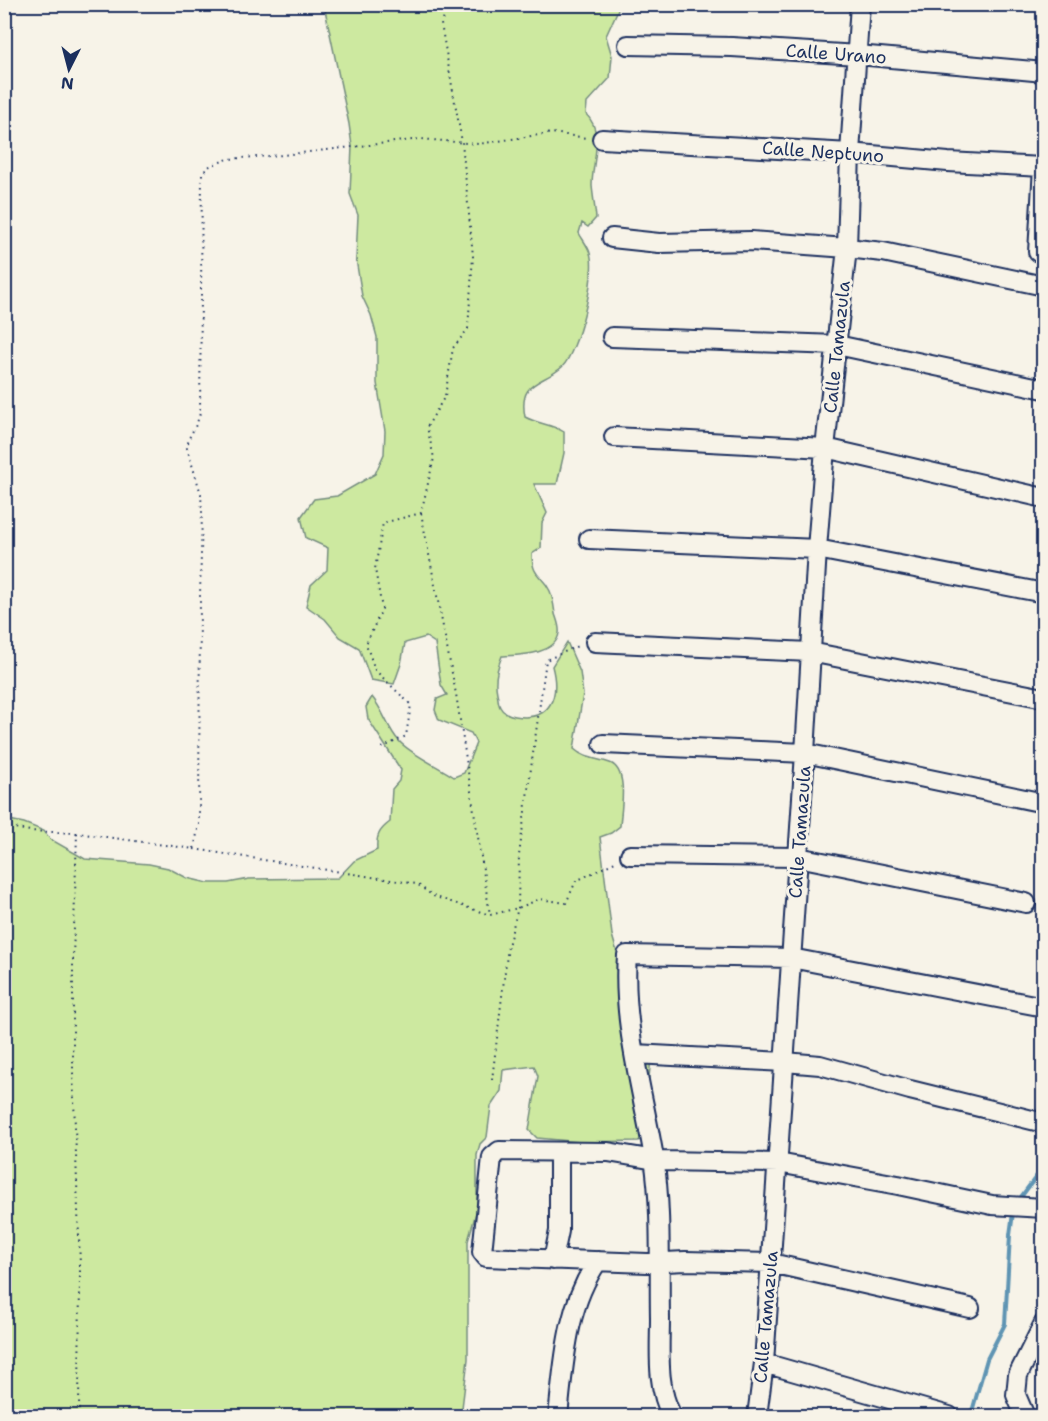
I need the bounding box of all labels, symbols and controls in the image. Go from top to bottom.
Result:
north arrow [39,39,99,99]
street label: Calle Urano [785,39,887,69]
text: N [60,72,75,95]
street label: Calle Neptuno [761,136,885,168]
street label: Calle Tamazula [818,280,856,414]
street label: Calle Tamazula [783,765,817,899]
street label: Calle Tamazula [748,1250,784,1384]

